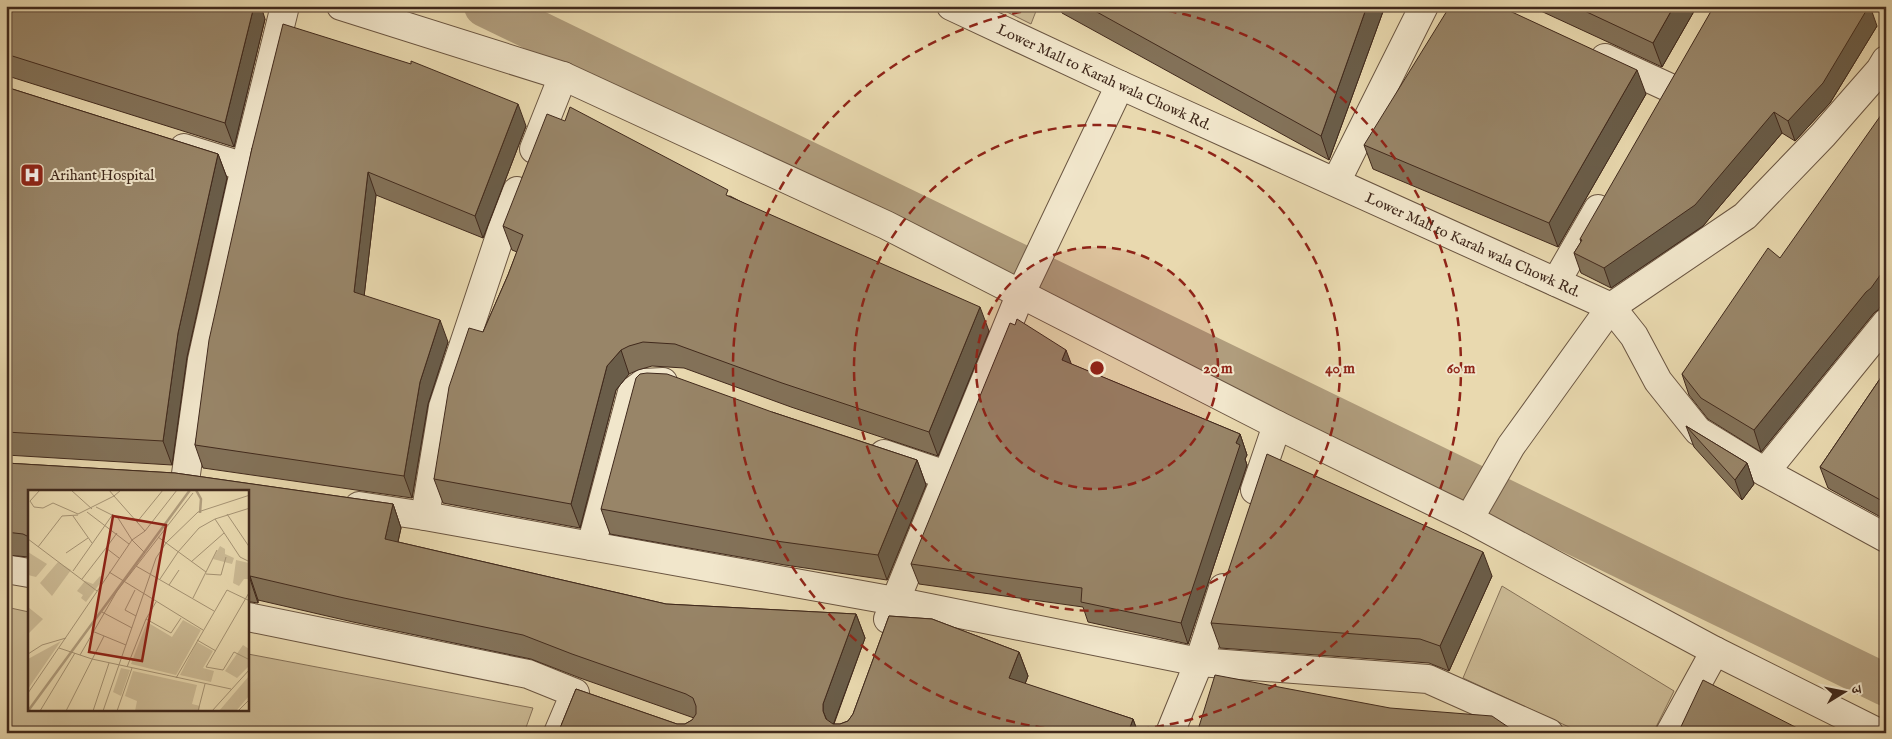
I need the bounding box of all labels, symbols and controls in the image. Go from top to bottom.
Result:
street label: Lower Mall to Karah wala Chowk Rd. [994,19,1215,135]
hospital icon: Arihant Hospital [19,162,45,188]
place label: Arihant Hospital [49,166,155,185]
street label: Lower Mall to Karah wala Chowk Rd. [1362,188,1584,301]
centre of rings [1088,359,1106,377]
text: 20 m [1203,359,1233,378]
text: 40 m [1325,359,1355,378]
text: 60 m [1447,359,1476,378]
inset map [28,490,249,712]
north arrow [1820,666,1870,716]
text: उ [1846,684,1865,696]

